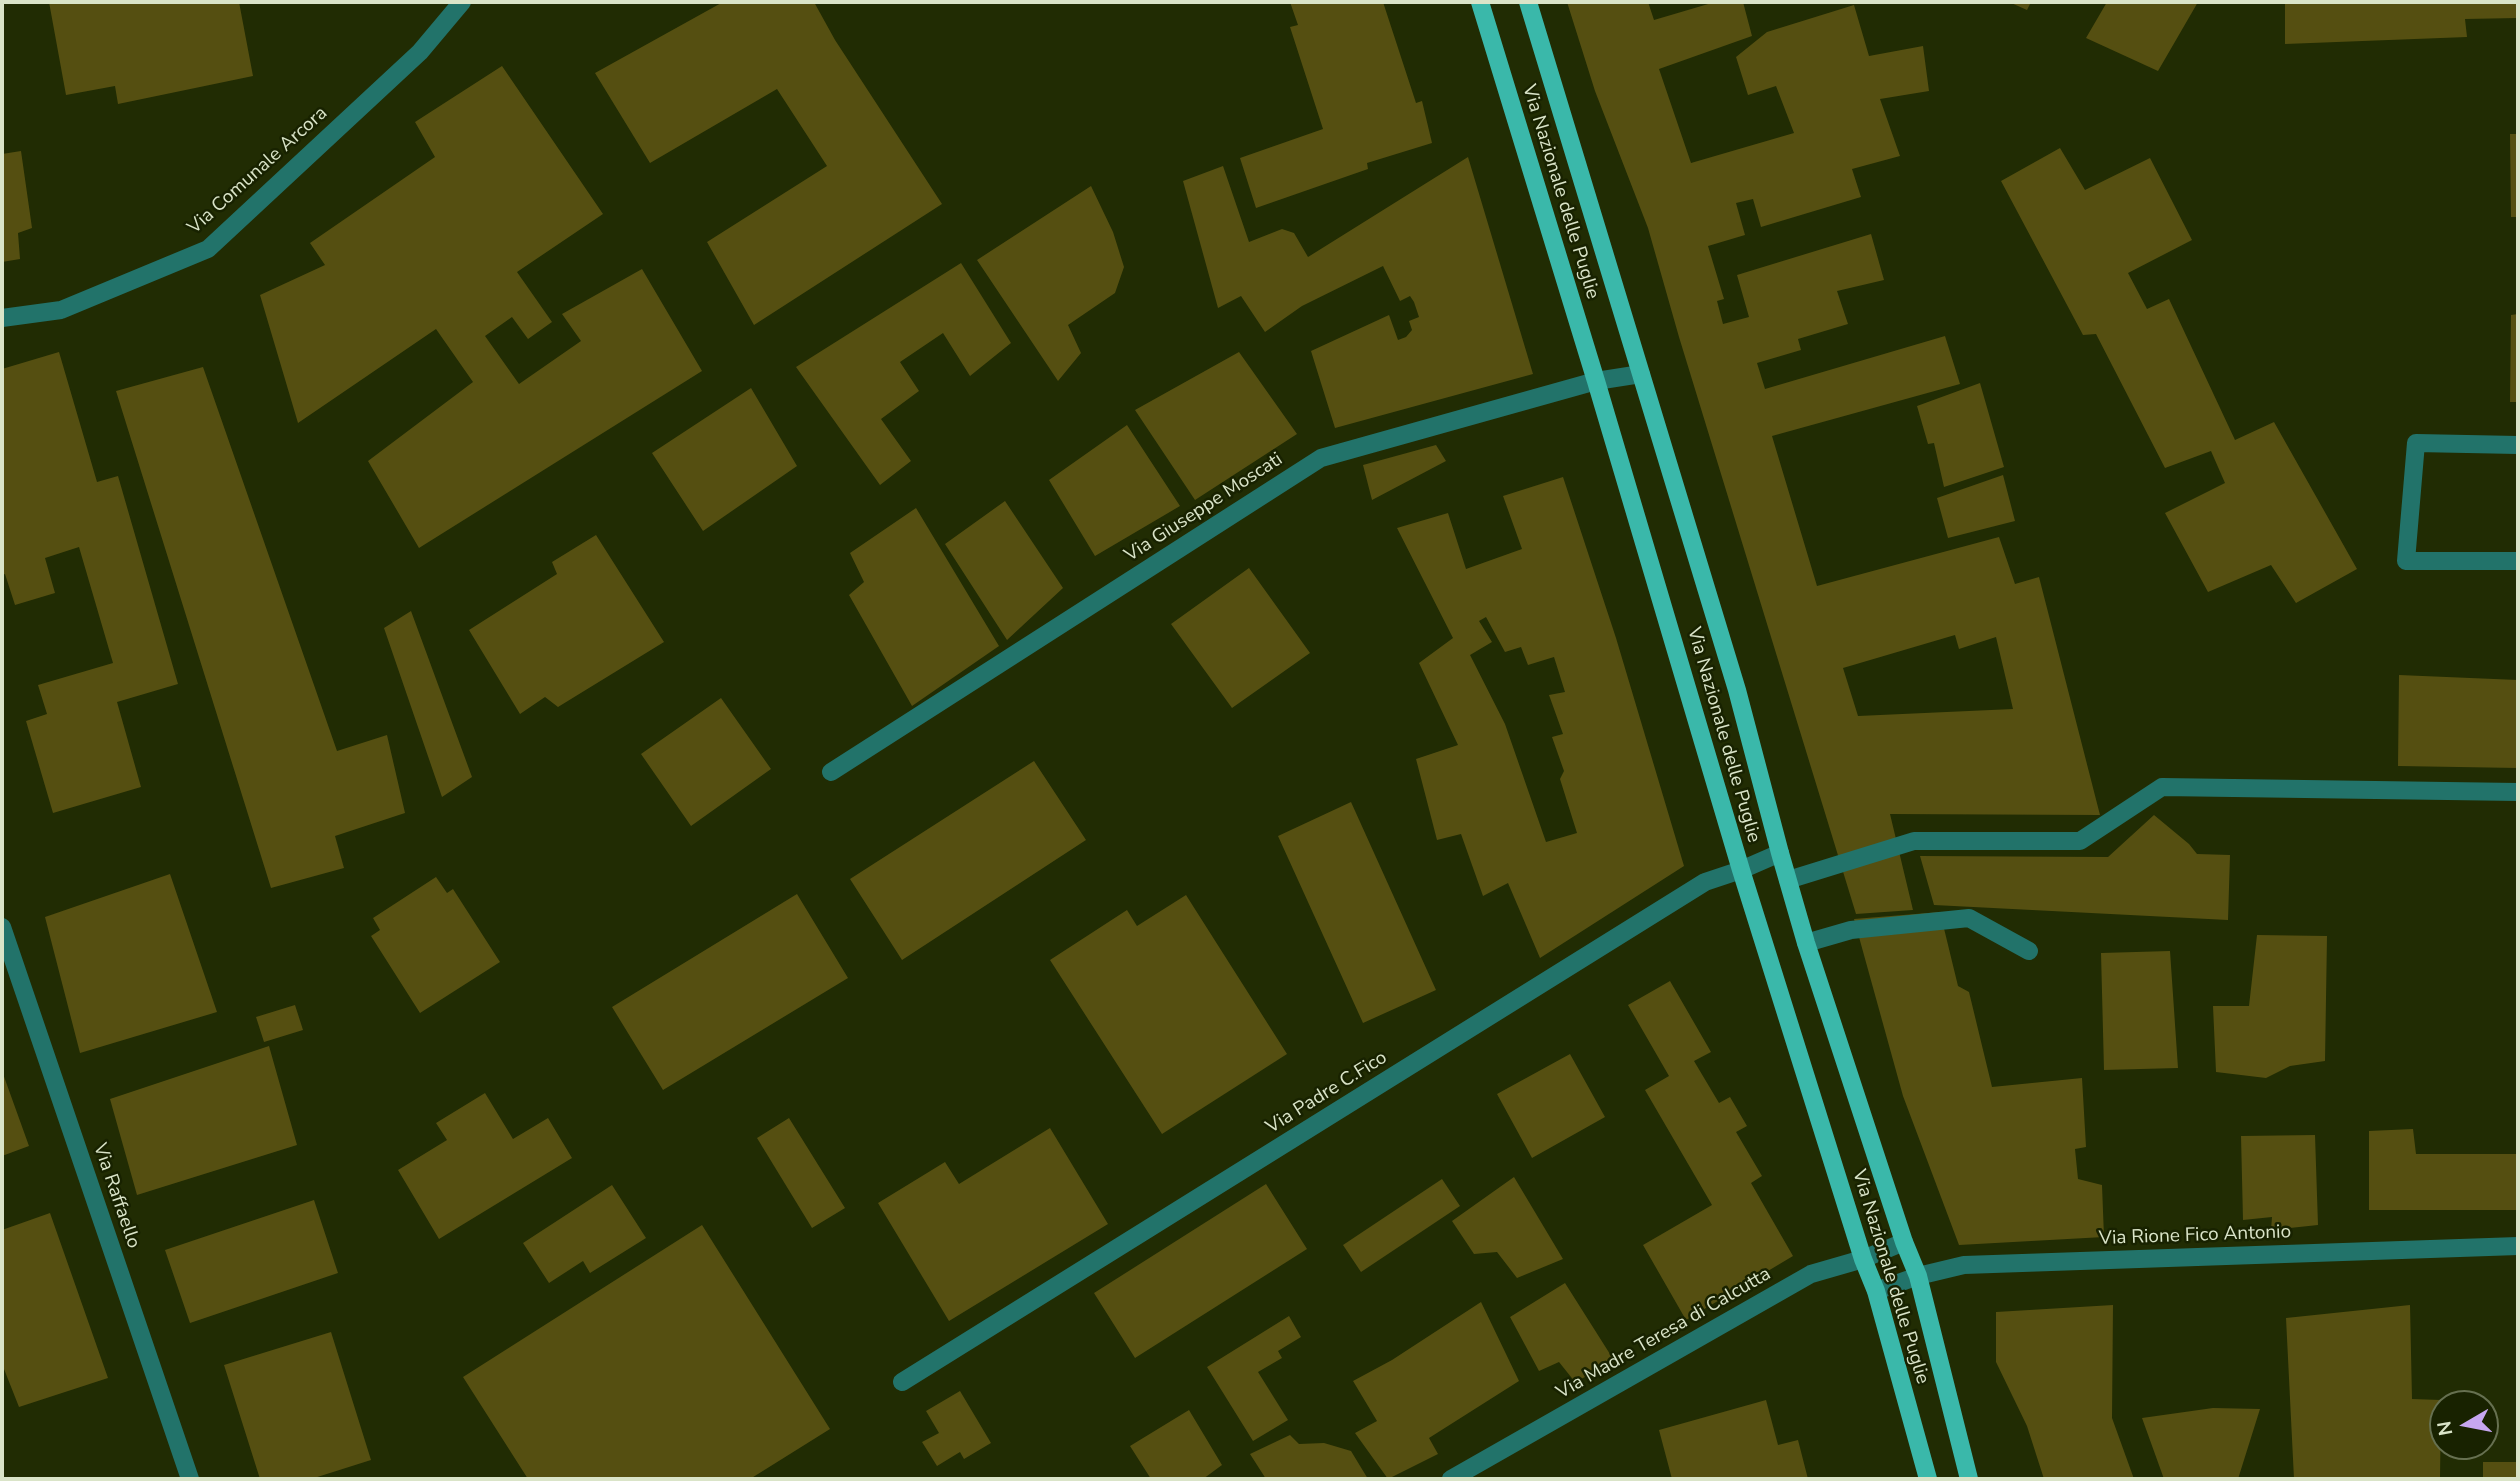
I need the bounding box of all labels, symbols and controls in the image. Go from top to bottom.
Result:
street label: Via Nazionale delle Puglie [1517,82,1603,302]
street label: Via Comunale Arcora [184,102,332,240]
street label: Via Giuseppe Moscati [1121,448,1287,568]
street label: Via Nazionale delle Puglie [1681,625,1765,845]
street label: Via Padre C.Fico [1262,1047,1392,1139]
street label: Via Raffaello [87,1141,145,1251]
street label: Via Nazionale delle Puglie [1847,1167,1933,1387]
street label: Via Rione Fico Antonio [2099,1221,2291,1251]
street label: Via Madre Teresa di Calcutta [1553,1263,1775,1405]
north arrow [2429,1390,2499,1460]
text: N [2431,1419,2459,1438]

